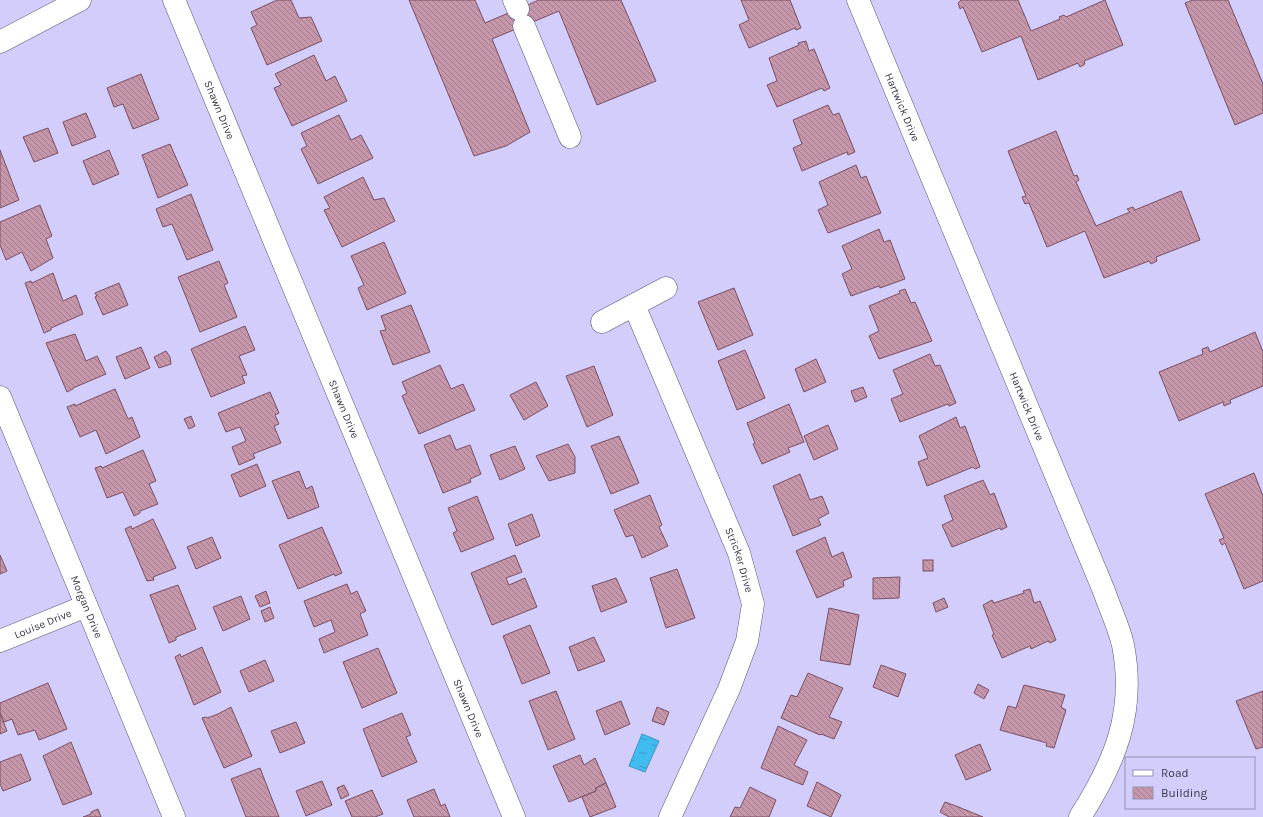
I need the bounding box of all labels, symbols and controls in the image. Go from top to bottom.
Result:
street label: Hartwick Drive [882,71,922,144]
street label: Shawn Drive [201,79,237,142]
street label: Hartwick Drive [1007,370,1047,443]
street label: Shawn Drive [326,378,362,441]
street label: Stricker Drive [722,526,756,594]
street label: Morgan Drive [68,574,105,640]
street label: Louise Drive [12,606,74,642]
street label: Shawn Drive [450,677,486,740]
legend [1125,757,1255,809]
text: Road [1161,766,1189,780]
text: Building [1161,786,1208,800]

